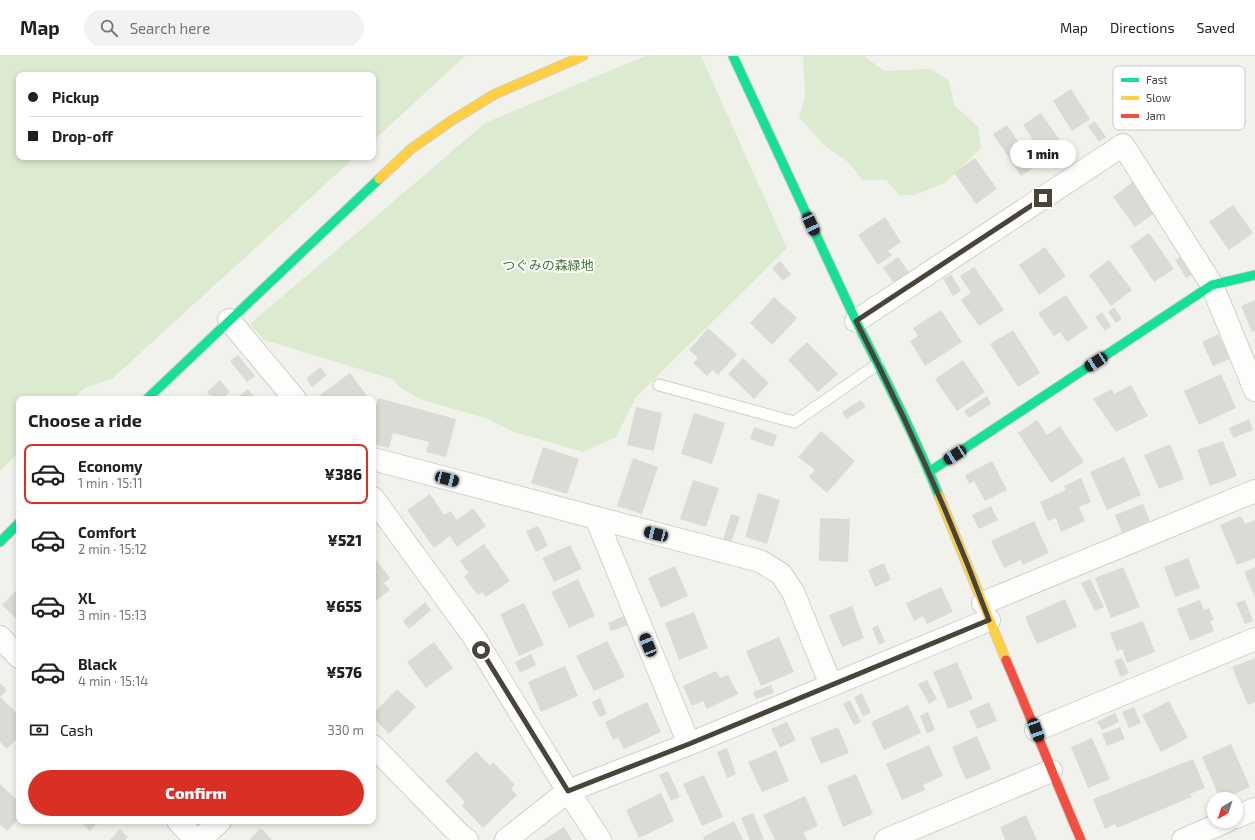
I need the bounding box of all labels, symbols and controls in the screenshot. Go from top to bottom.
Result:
search box [84,10,364,46]
text: Map [20,16,60,39]
icon: search [98,17,120,39]
text: Search here [130,19,210,37]
text: Map [1060,19,1088,36]
text: Directions [1110,19,1175,36]
text: Saved [1197,19,1235,36]
legend [1113,66,1245,130]
text: Fast [1146,73,1168,86]
text: Pickup [52,88,99,106]
text: Slow [1146,91,1171,104]
text: Jam [1146,109,1165,122]
text: Drop-off [52,127,113,145]
callout: 1 min [1010,140,1076,168]
text: 1 min [1027,146,1059,162]
route end [1034,189,1052,207]
car [800,211,822,237]
park label: つぐみの森緑地 [502,257,594,273]
car [1083,350,1109,374]
text: Choose a ride [28,409,142,431]
car [942,443,968,467]
icon: car [30,456,66,492]
text: Economy [78,457,143,475]
text: ¥386 [325,465,362,483]
car [434,470,460,488]
text: 1 min · 15:11 [78,475,143,491]
icon: car [30,522,66,558]
text: Comfort [78,523,136,541]
car [643,525,669,543]
text: ¥521 [328,531,362,549]
text: 2 min · 15:12 [78,541,147,557]
icon: car [30,588,66,624]
text: XL [78,589,96,607]
text: ¥655 [326,597,362,615]
text: 3 min · 15:13 [78,607,147,623]
car [638,632,658,658]
route start [472,641,490,659]
icon: car [30,654,66,690]
text: Black [78,655,117,673]
text: ¥576 [326,663,362,681]
text: 4 min · 15:14 [78,673,148,689]
car [1026,717,1046,743]
icon: cash [28,719,50,741]
text: Cash [60,721,93,739]
text: 330 m [327,722,364,738]
button: Confirm [28,770,364,816]
north arrow [1207,792,1243,828]
map controls [1207,792,1243,828]

